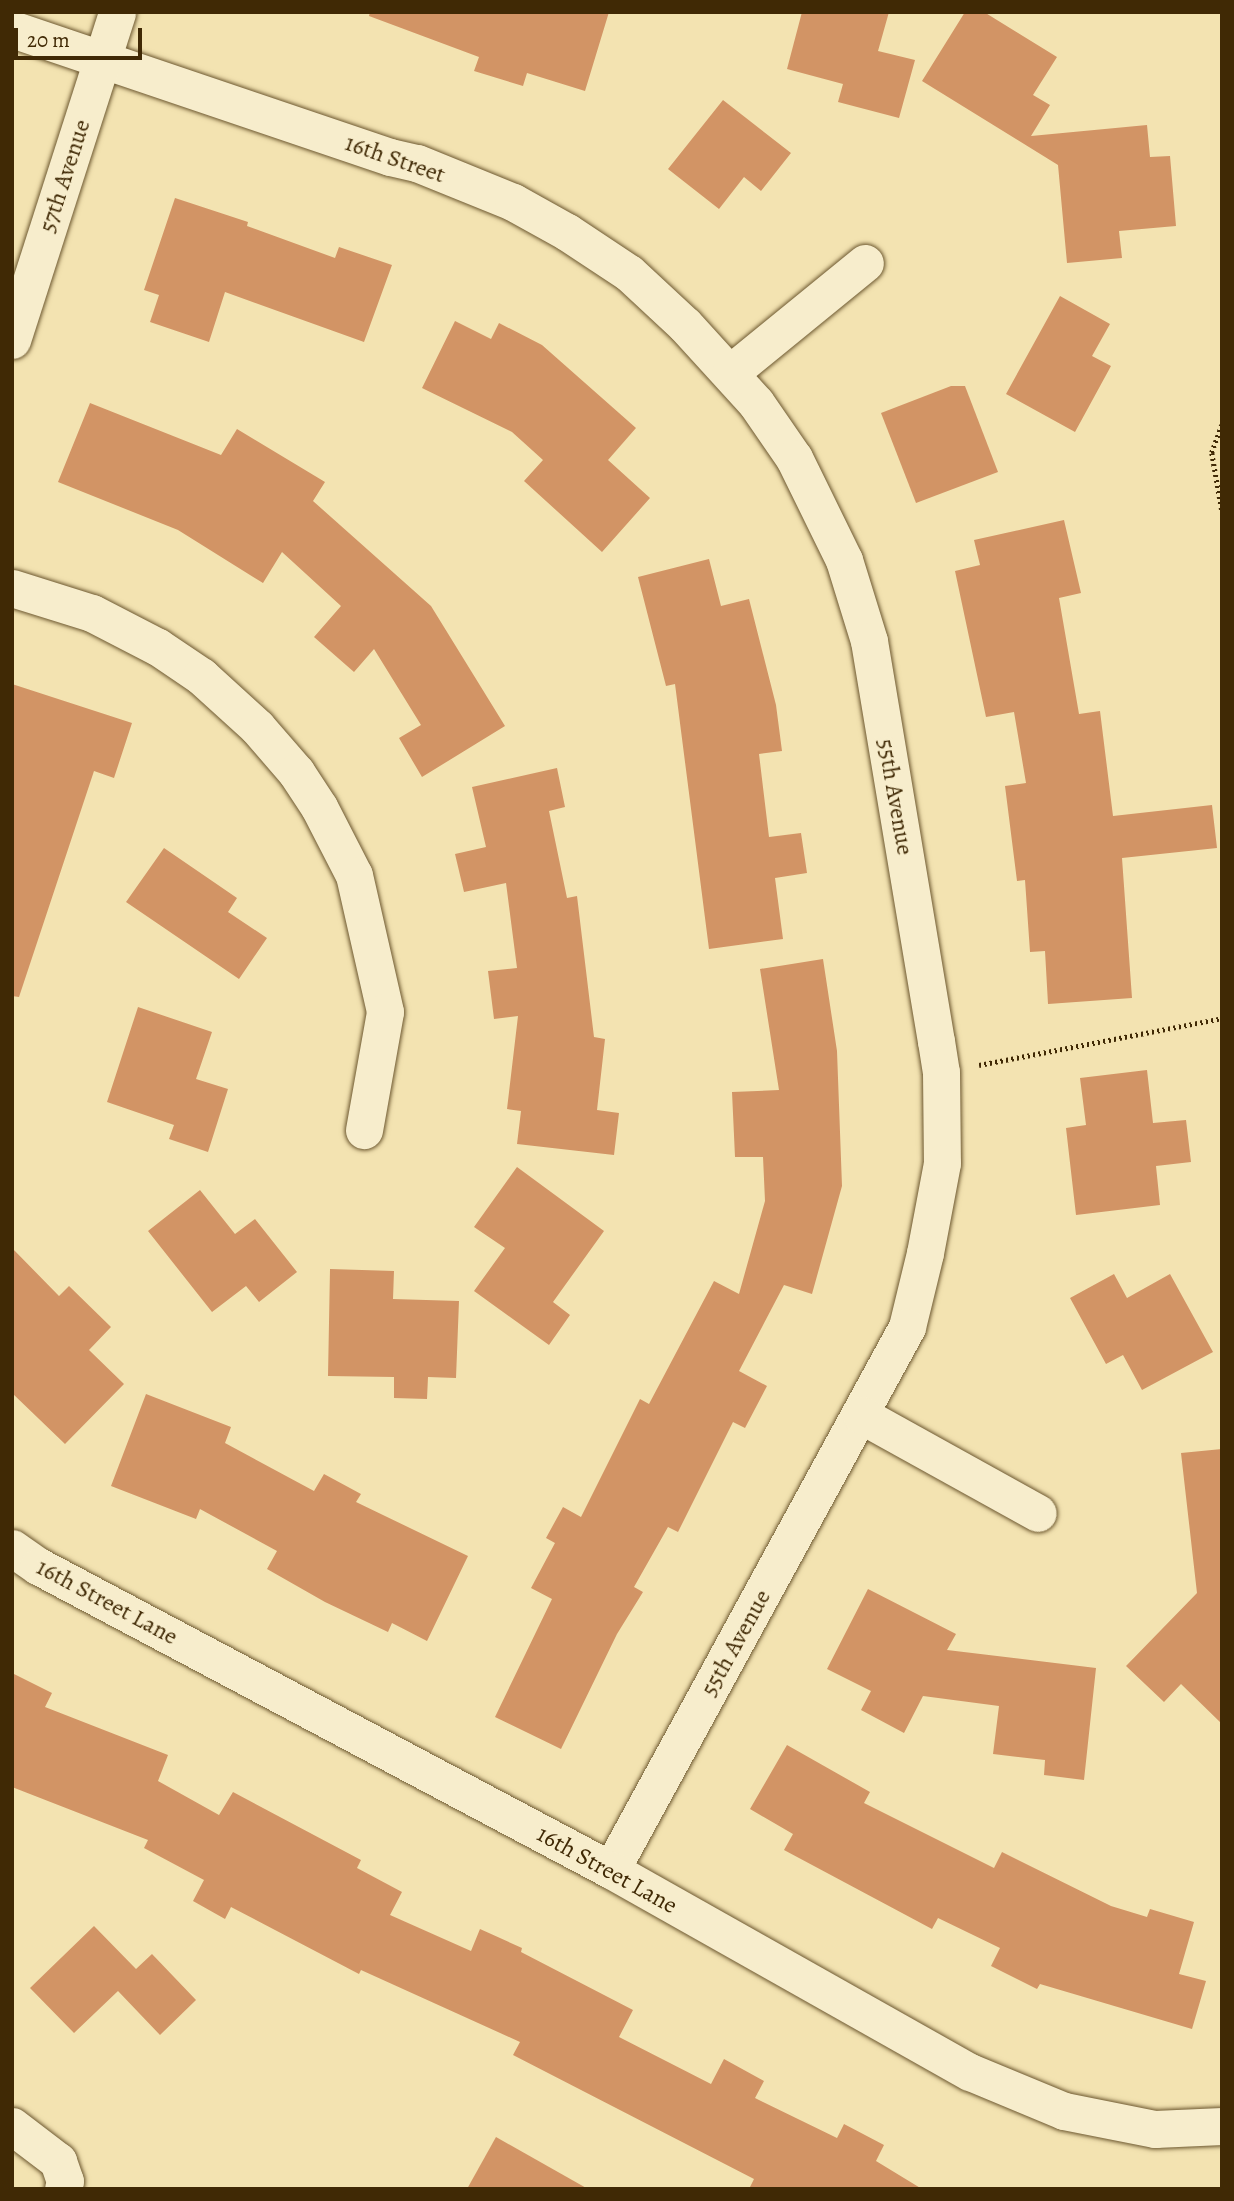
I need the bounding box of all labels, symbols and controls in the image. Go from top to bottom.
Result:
scale bar [18,14,145,58]
text: 20 m [27,26,70,54]
street label: 57th Avenue [33,116,97,236]
street label: 16th Street [341,128,449,190]
street label: 55th Avenue [871,737,919,857]
street label: 16th Street Lane [31,1553,183,1651]
street label: 55th Avenue [695,1585,777,1701]
street label: 16th Street Lane [532,1820,682,1920]

